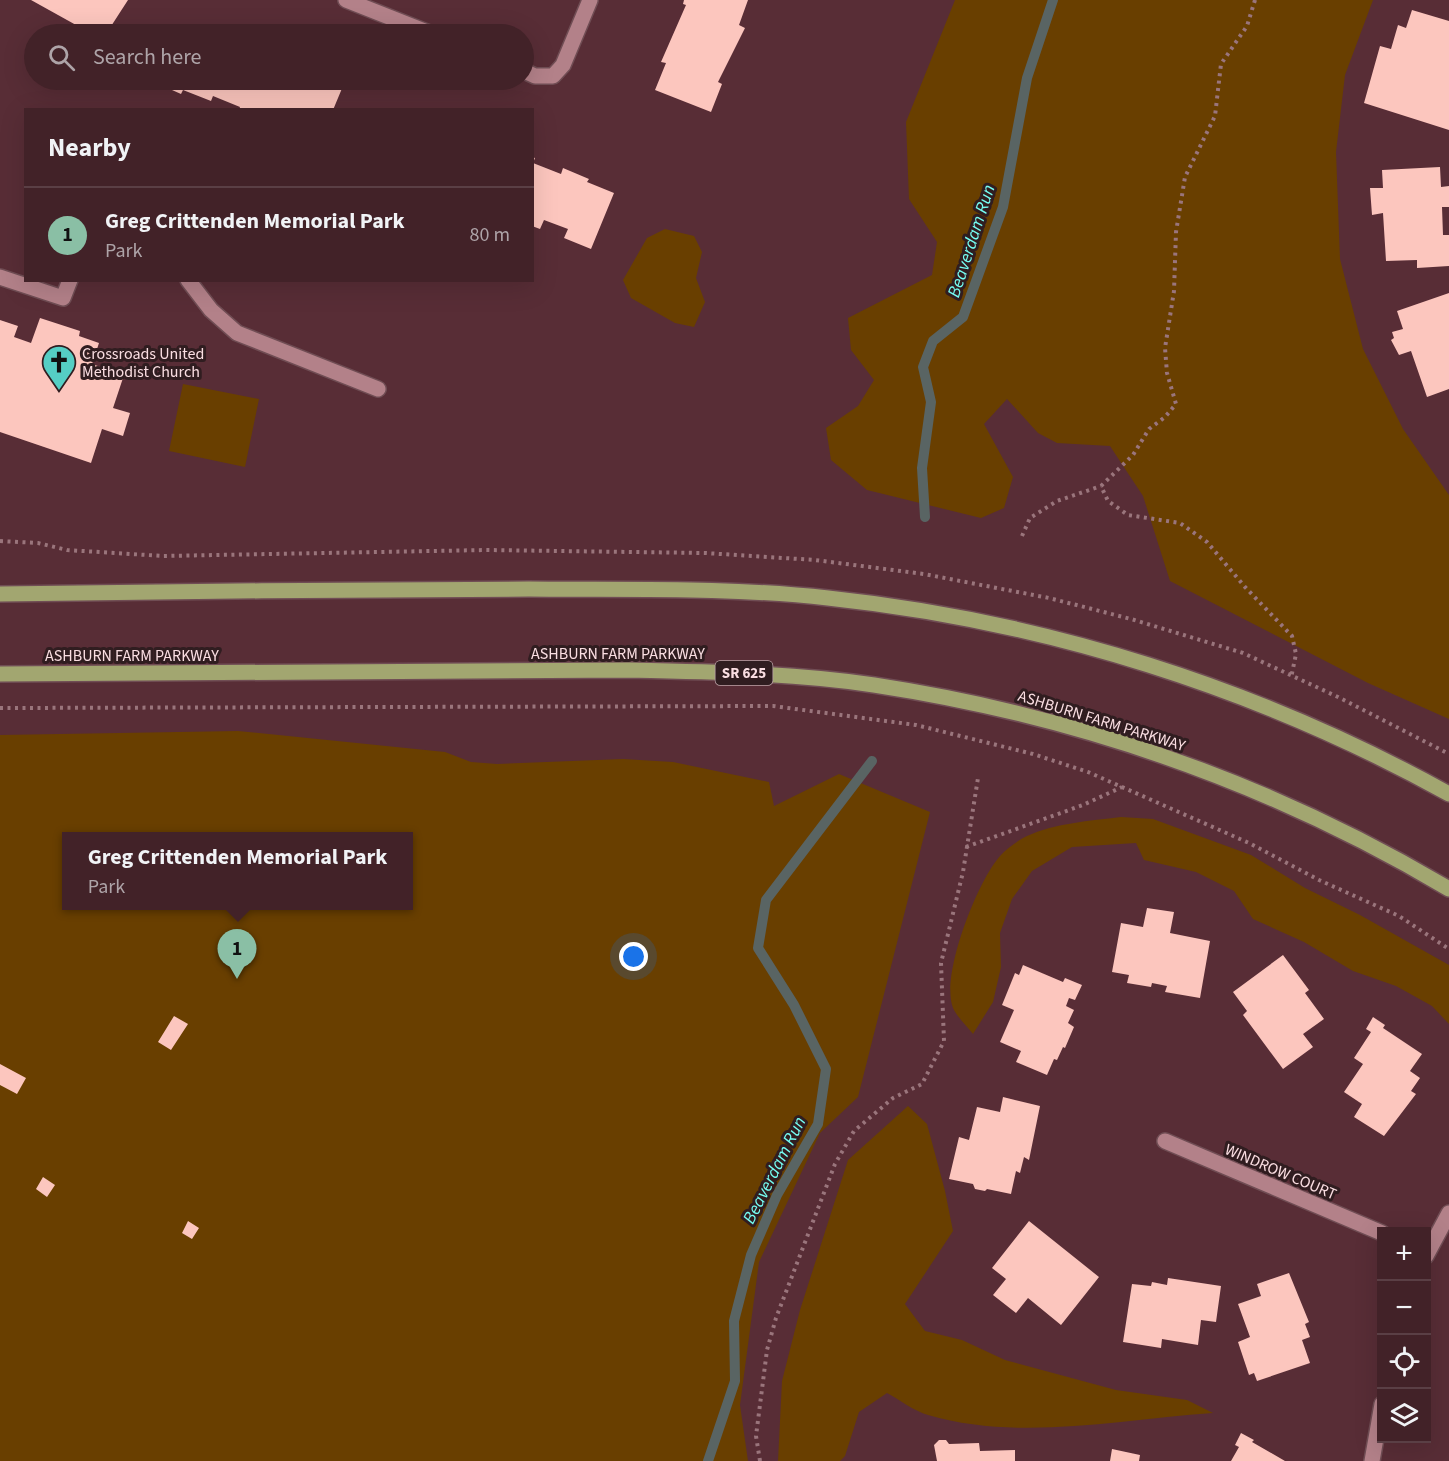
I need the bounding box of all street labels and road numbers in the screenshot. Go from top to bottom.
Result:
street label: ASHBURN FARM PARKWAY [531,643,705,665]
street label: ASHBURN FARM PARKWAY [45,645,219,667]
road number: SR 625 [716,661,772,685]
street label: ASHBURN FARM PARKWAY [1015,685,1188,757]
street label: WINDROW COURT [1221,1138,1340,1206]

